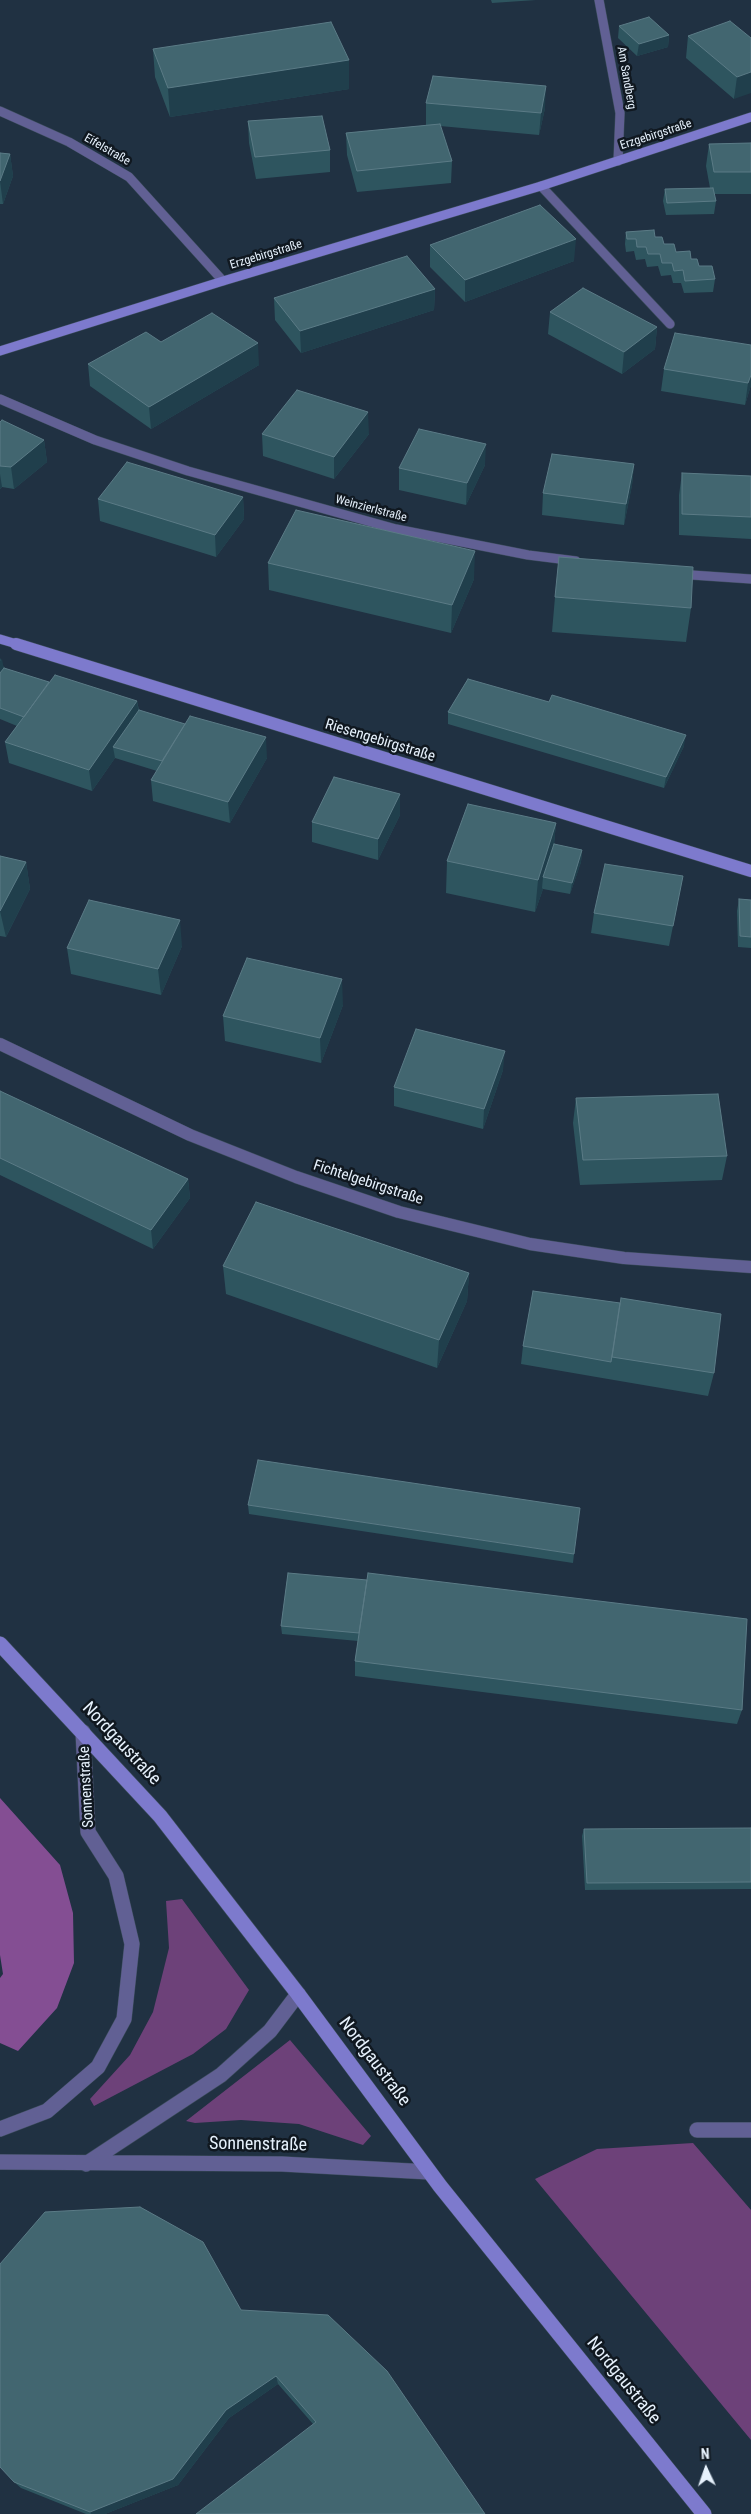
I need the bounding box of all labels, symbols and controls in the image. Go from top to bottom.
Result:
street label: Am Sandberg [613,46,639,110]
street label: Erzgebirgstraße [618,117,694,153]
street label: Eifelstraße [81,131,133,169]
street label: Erzgebirgstraße [228,237,304,273]
street label: Weinzierlstraße [334,493,408,525]
street label: Riesengebirgstraße [323,716,437,766]
street label: Fichtelgebirgstraße [311,1157,425,1209]
street label: Nordgaustraße [77,1698,165,1790]
street label: Sonnenstraße [76,1746,98,1828]
street label: Nordgaustraße [334,2013,414,2111]
street label: Sonnenstraße [209,2133,307,2157]
street label: Nordgaustraße [581,2333,665,2429]
north arrow [681,2444,731,2494]
text: N [701,2446,710,2462]

